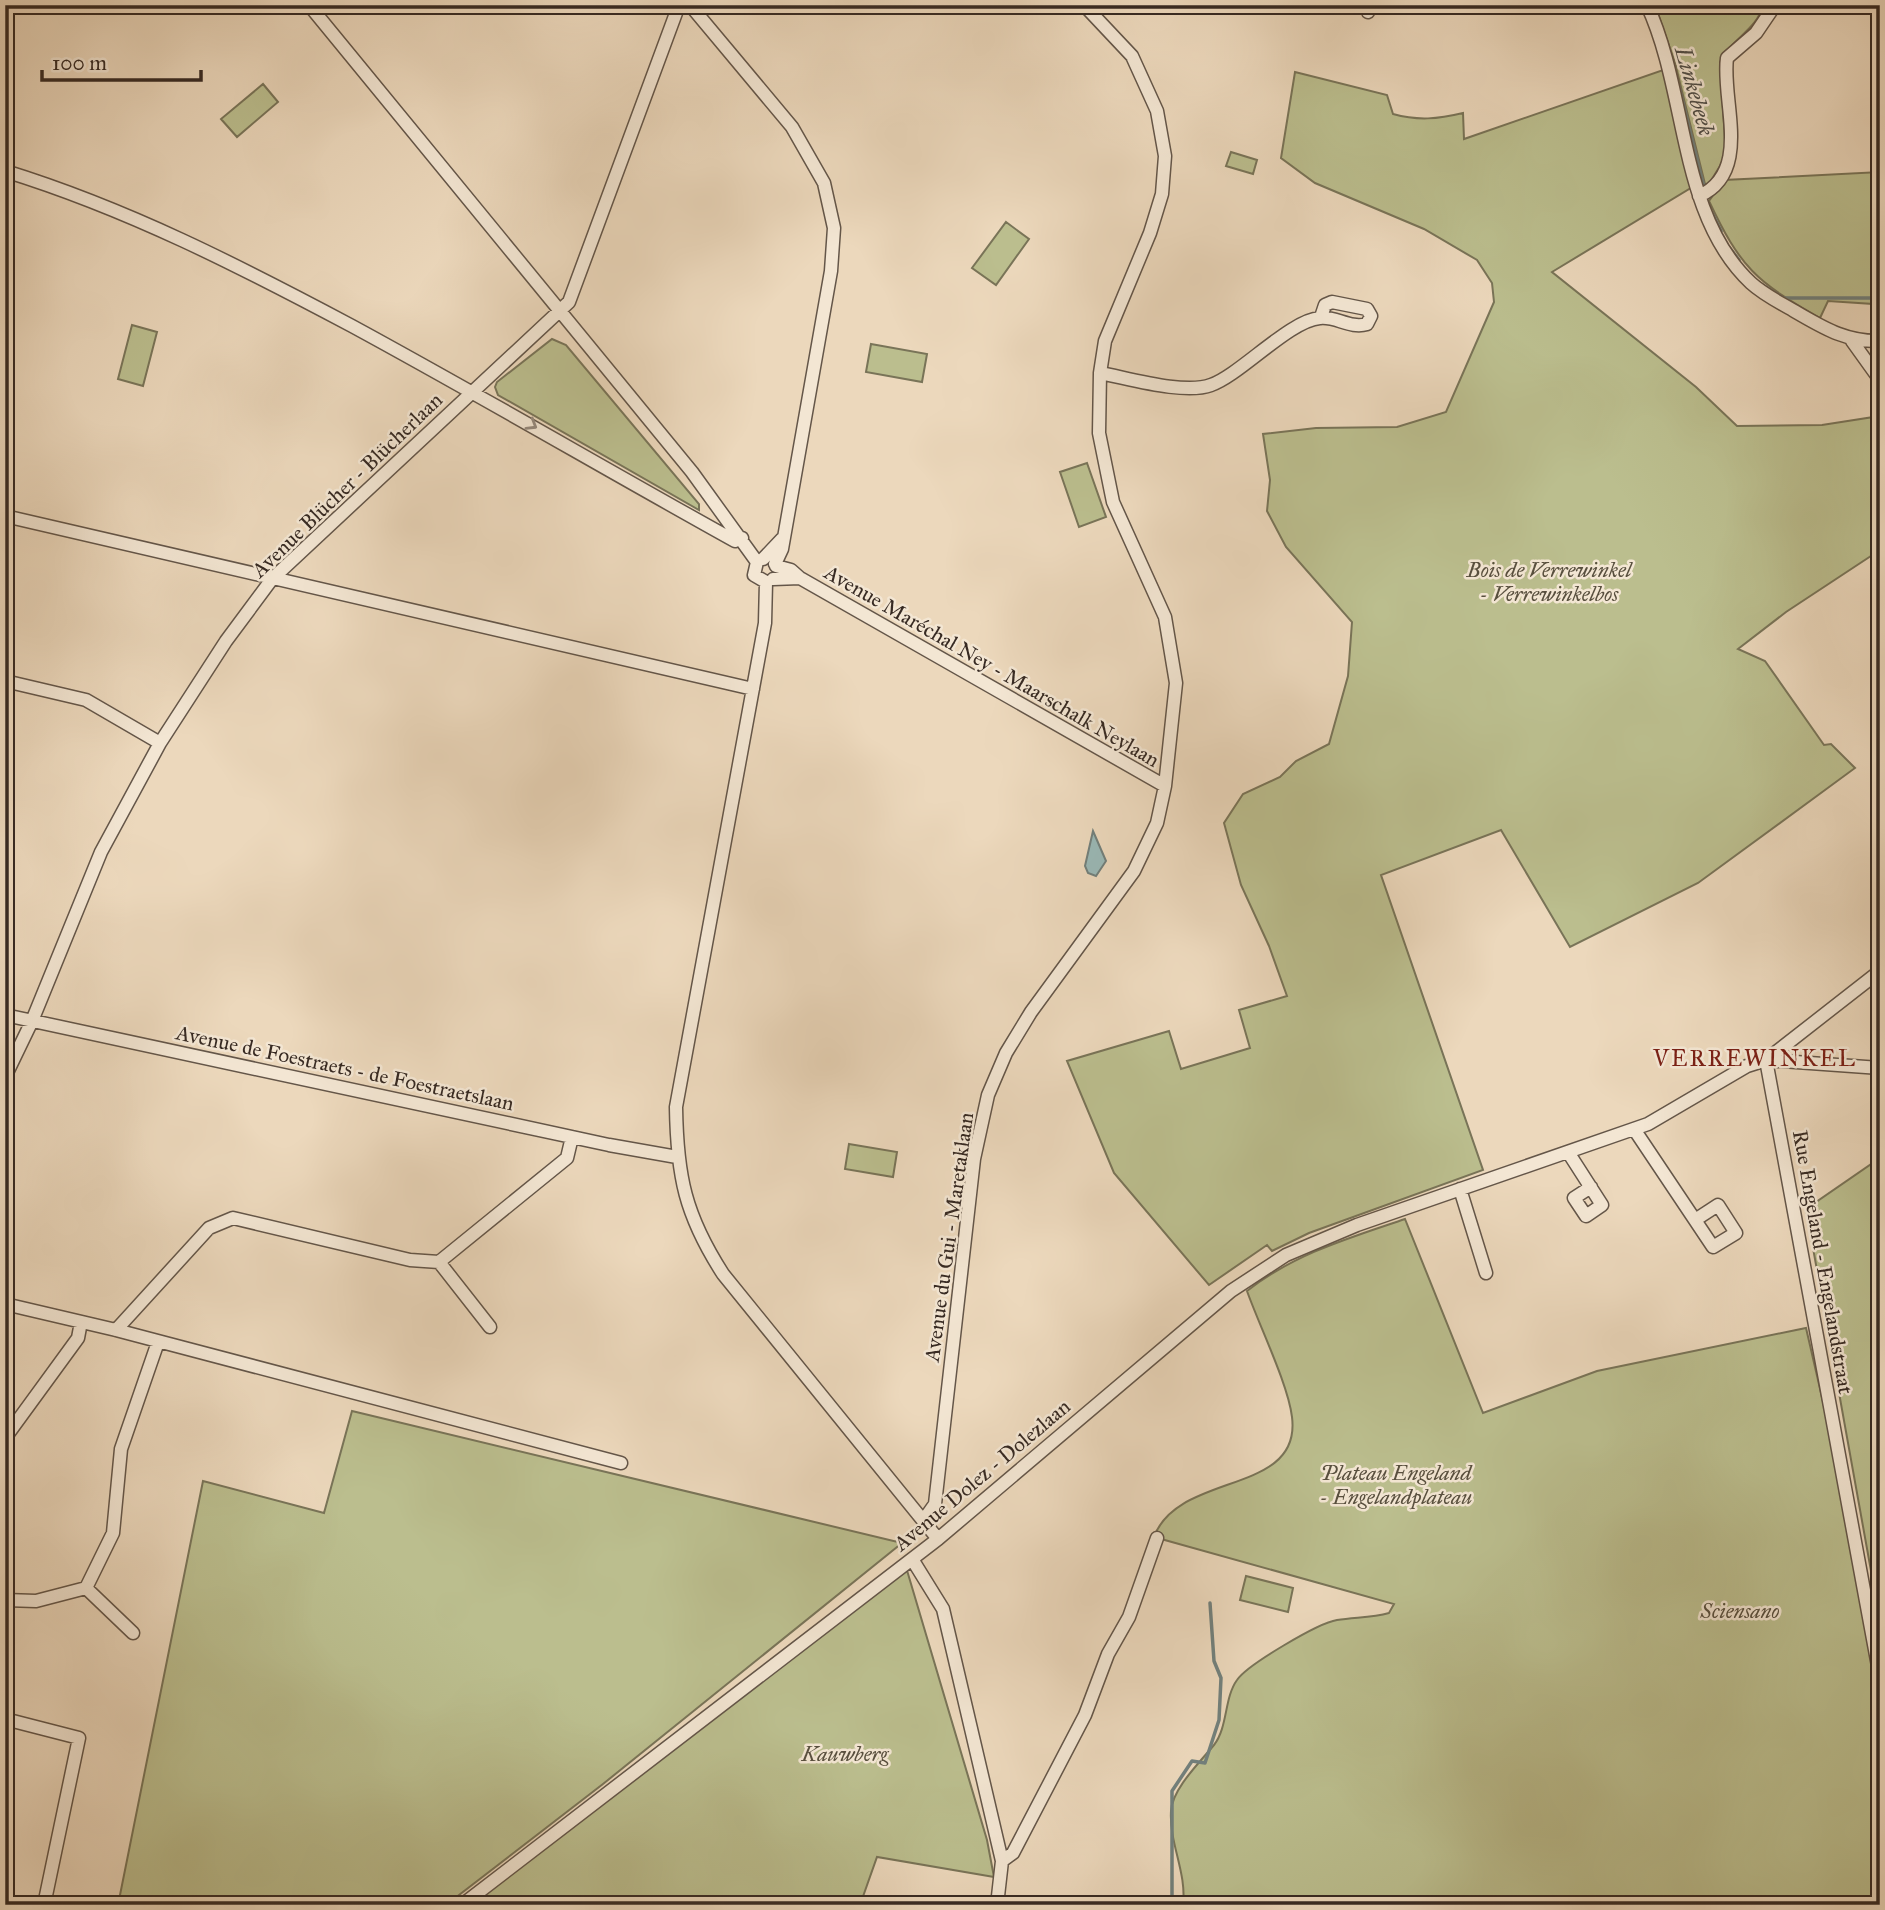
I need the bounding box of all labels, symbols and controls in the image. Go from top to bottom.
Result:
scale bar [42,38,201,82]
water label: Linkebeek [1669,42,1721,139]
text: 100 m [52,50,107,76]
street label: Avenue Blücher - Blücherlaan [245,387,448,584]
one-way arrow [524,417,537,430]
park label: Bois de Verrewinkel - Verrewinkelbos [1466,557,1634,607]
street label: Avenue Maréchal Ney - Maarschalk Neylaan [819,559,1164,773]
street label: Avenue de Foestraets - de Foestraetslaan [173,1019,516,1117]
district label: VERREWINKEL [1652,1044,1857,1072]
street label: Avenue du Gui - Maretaklaan [918,1111,979,1364]
street label: Rue Engeland - Engelandstraat [1787,1128,1859,1397]
street label: Avenue Dolez - Dolezlaan [888,1393,1076,1557]
park label: Plateau Engeland - Engelandplateau [1320,1460,1473,1510]
park label: Sciensano [1699,1598,1780,1624]
park label: Kauwberg [801,1741,889,1767]

